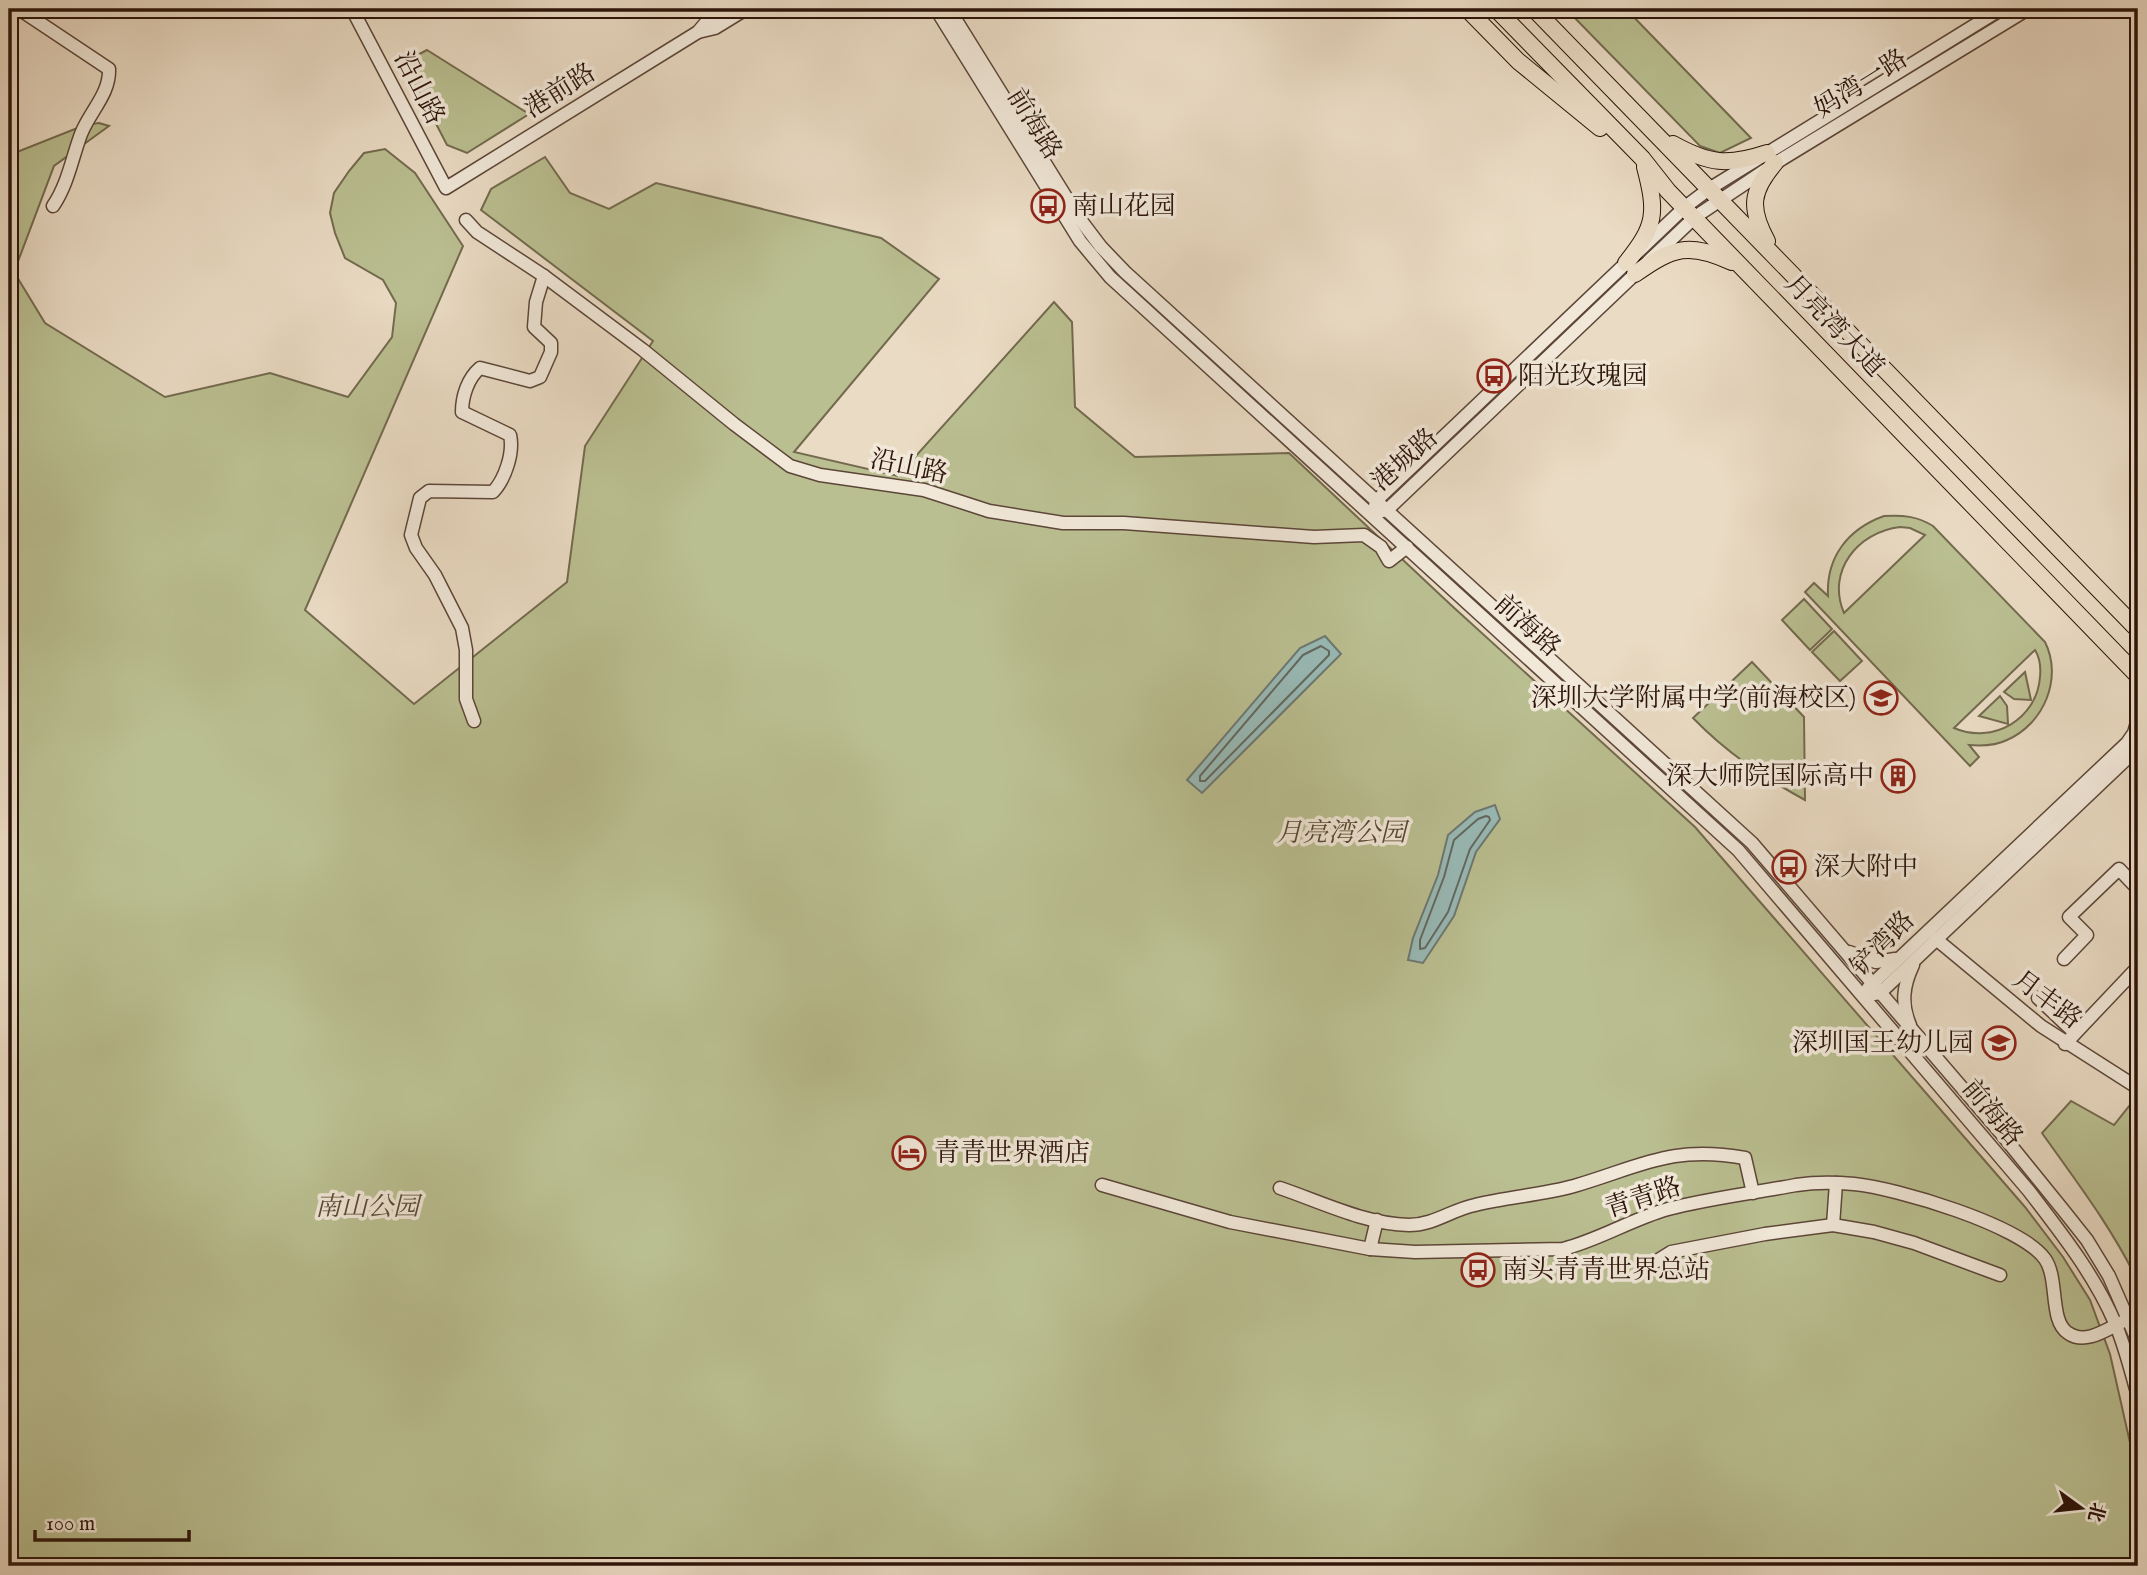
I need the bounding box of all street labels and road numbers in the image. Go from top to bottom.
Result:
street label: 妈湾一路 [1808,42,1914,126]
street label: 沿山路 [387,46,451,130]
street label: 港前路 [518,56,602,126]
street label: 前海路 [999,82,1069,166]
street label: 月亮湾大道 [1777,268,1891,384]
street label: 港城路 [1365,422,1445,498]
street label: 沿山路 [867,443,951,491]
street label: 前海路 [1487,588,1567,664]
street label: 铲湾路 [1844,904,1922,984]
street label: 月丰路 [2006,963,2088,1037]
street label: 前海路 [1954,1073,2030,1153]
street label: 青青路 [1601,1170,1685,1226]

